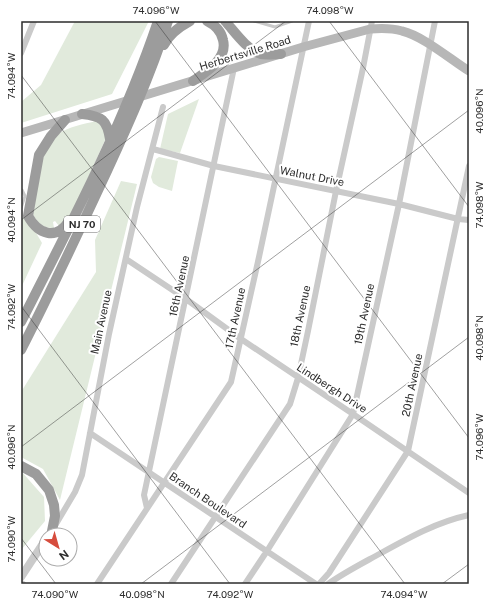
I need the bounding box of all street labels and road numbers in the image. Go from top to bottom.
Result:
street label: Herbertsville Road [198,33,292,73]
street label: Walnut Drive [279,164,345,188]
road number: NJ 70 [64,216,100,232]
street label: 16th Avenue [167,254,191,318]
street label: 19th Avenue [352,282,376,346]
street label: 18th Avenue [288,284,312,348]
street label: 17th Avenue [223,286,247,350]
street label: Main Avenue [88,289,114,355]
street label: 20th Avenue [399,352,425,418]
street label: Lindbergh Drive [295,361,369,415]
street label: Branch Boulevard [167,470,249,530]

